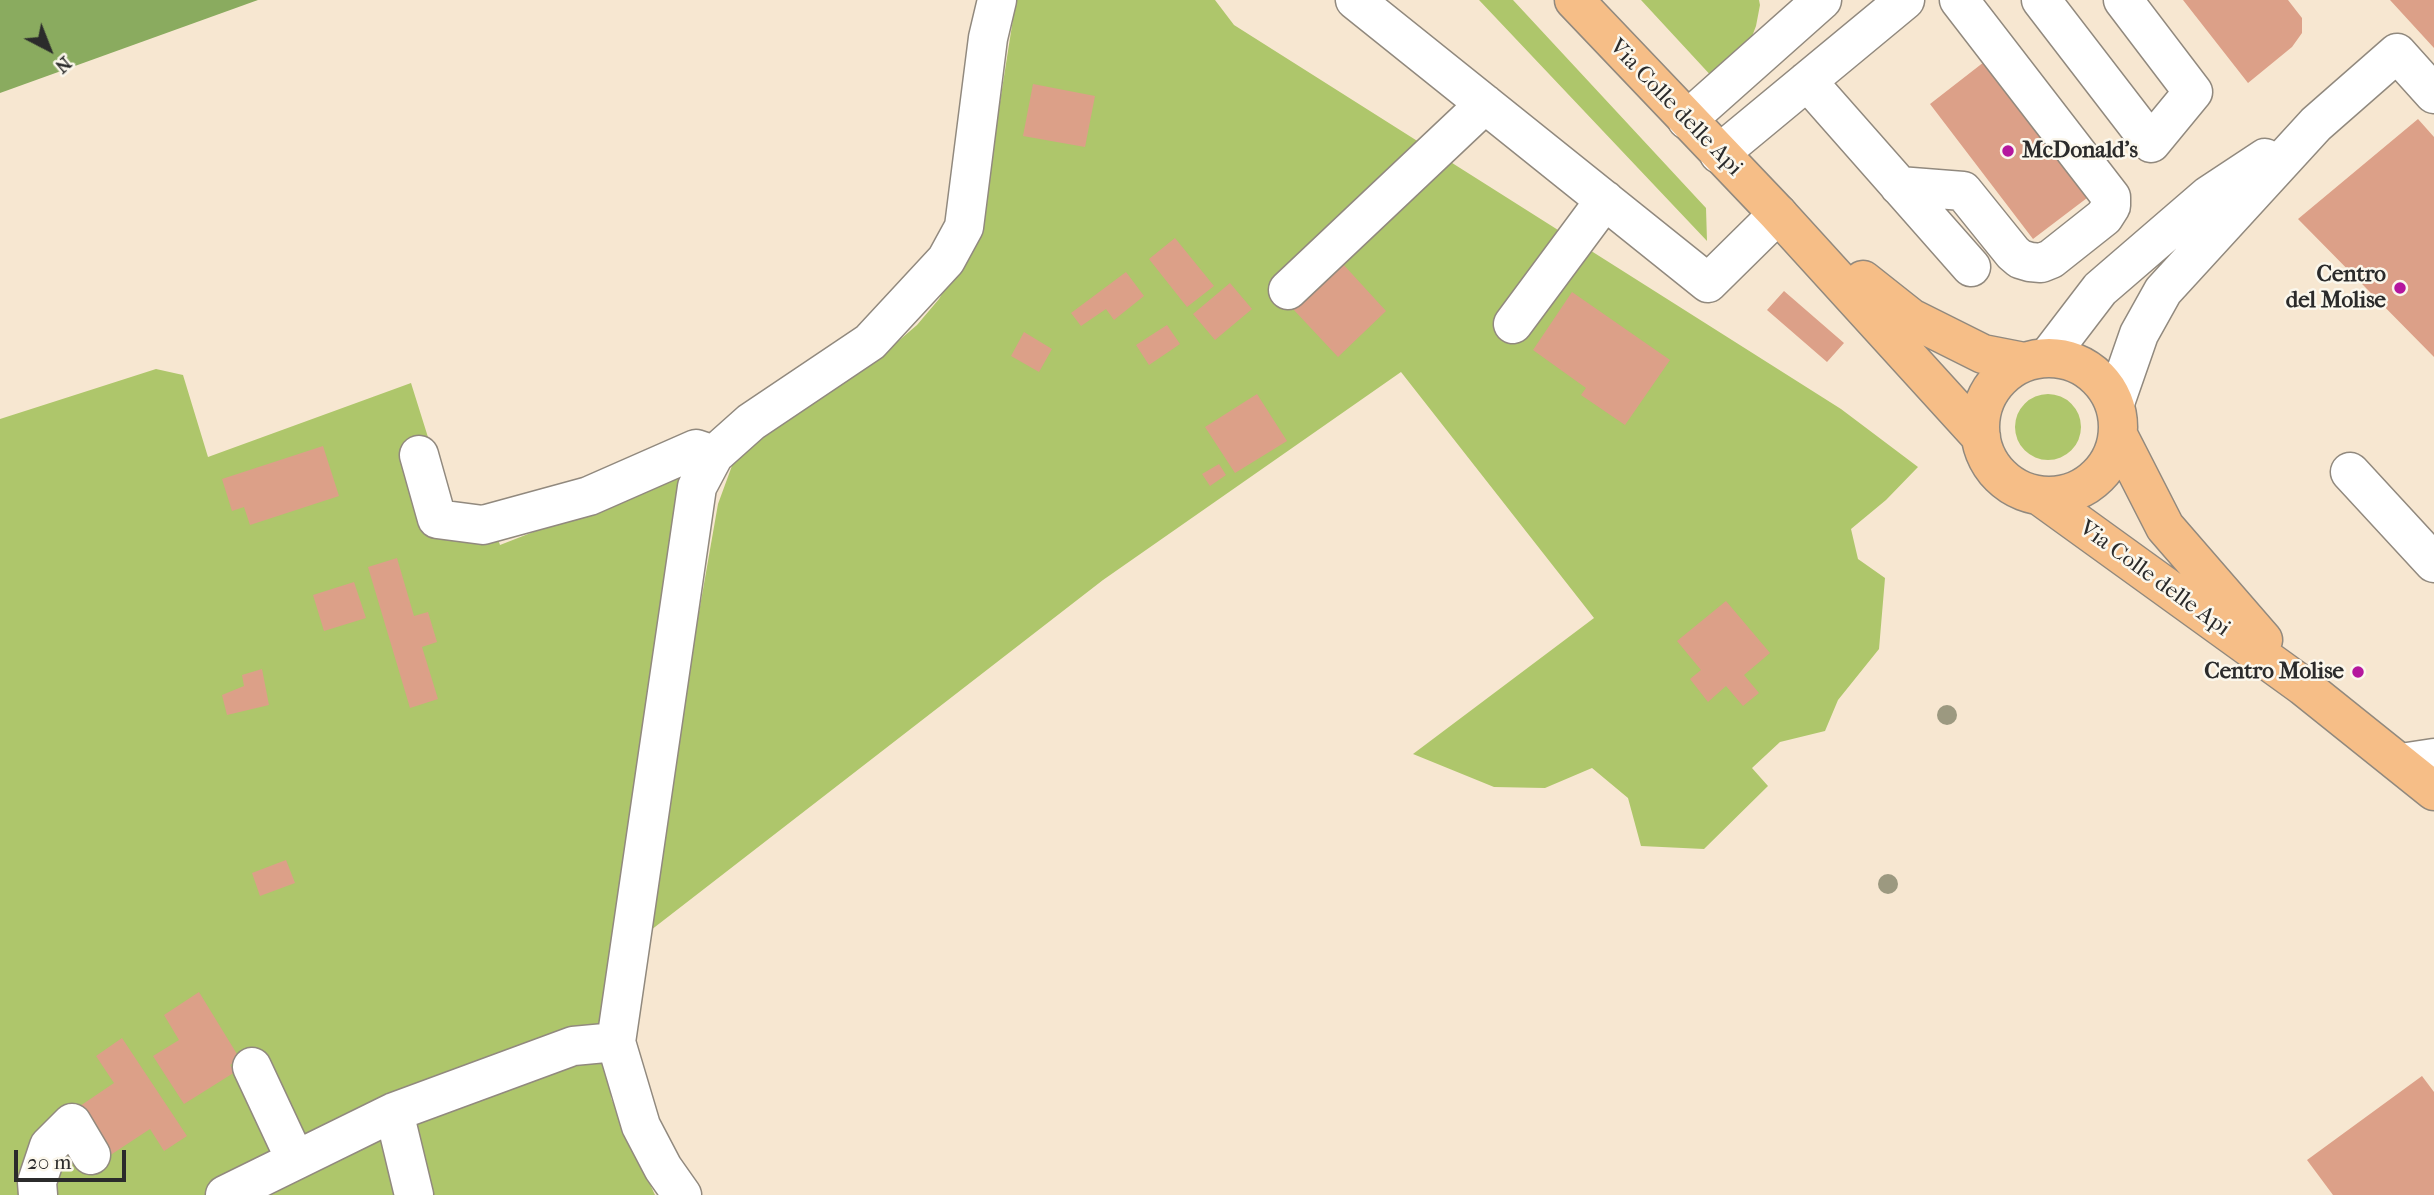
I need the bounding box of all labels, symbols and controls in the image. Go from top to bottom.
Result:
north arrow [14,14,84,84]
street label: Via Colle delle Api [1603,34,1747,182]
text: N [50,52,76,78]
place label: McDonald's [2022,137,2138,165]
marker: McDonald's [2000,143,2016,159]
place label: Centro del Molise [2286,261,2386,315]
marker: Centro del Molise [2392,280,2408,296]
street label: Via Colle delle Api [2073,515,2235,643]
place label: Centro Molise [2204,658,2344,686]
marker: Centro Molise [2350,664,2366,680]
scale bar [18,1136,130,1180]
text: 20 m [27,1150,71,1174]

